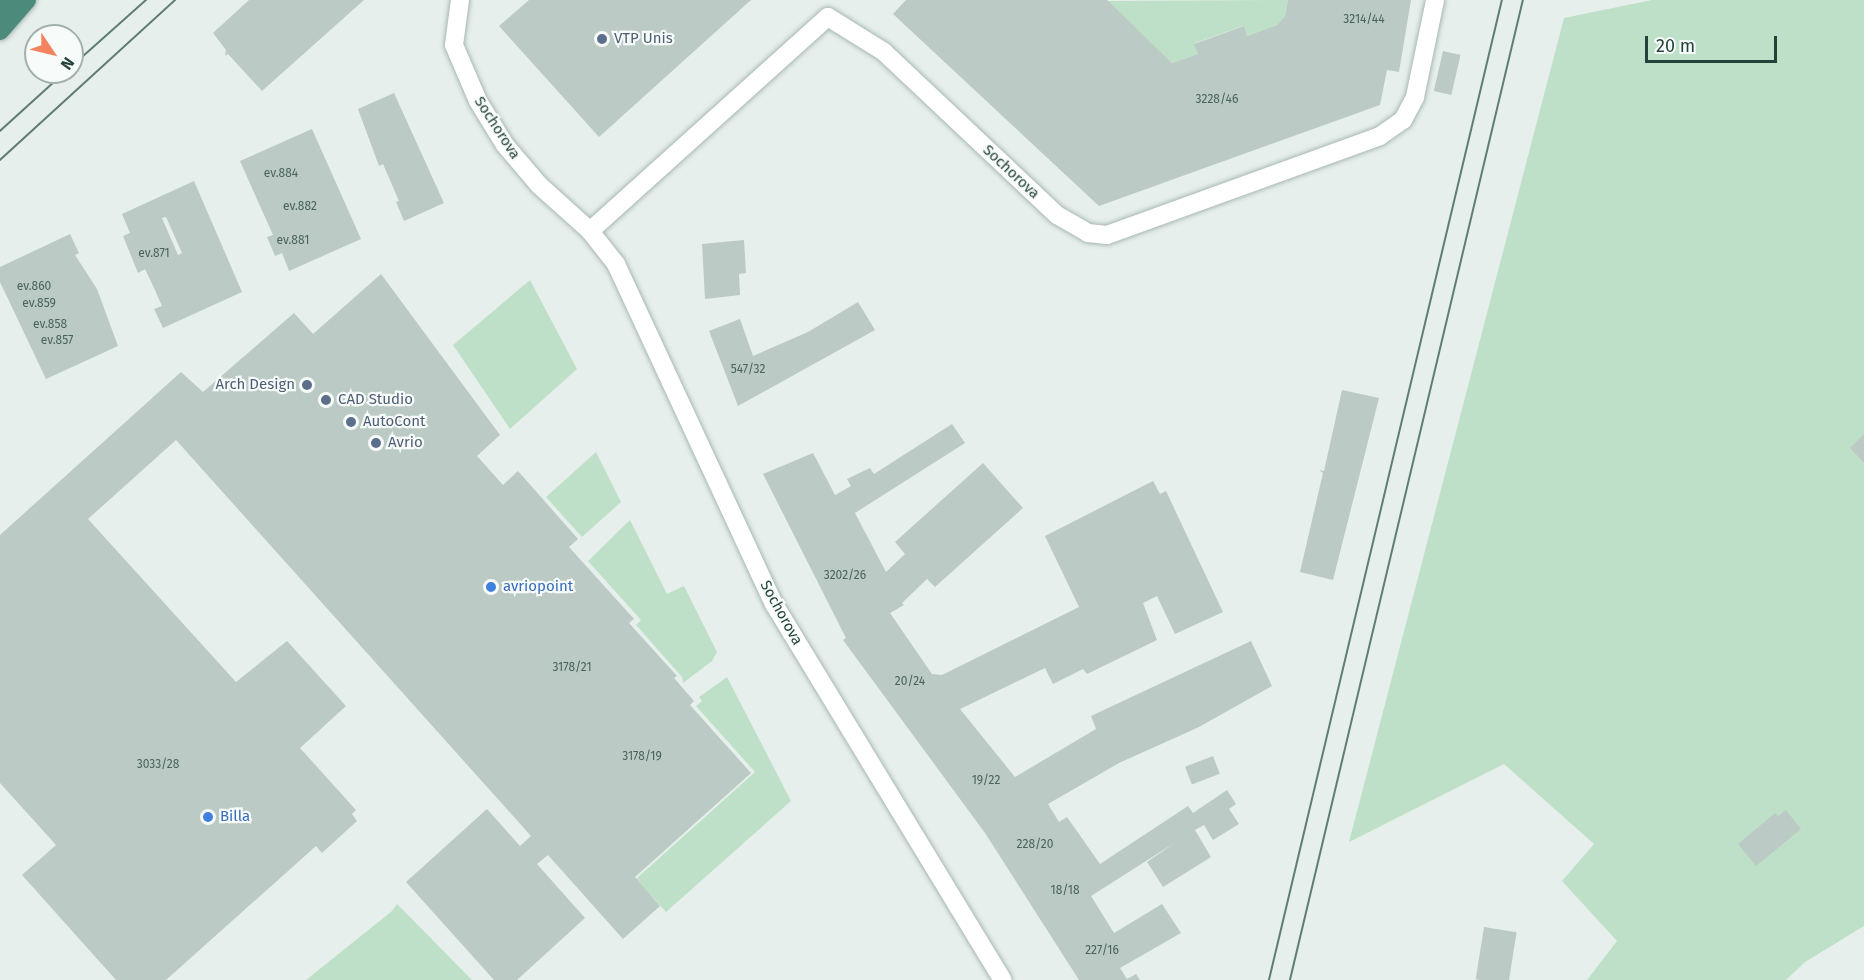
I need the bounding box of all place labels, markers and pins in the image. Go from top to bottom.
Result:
place label: VTP Unis [614,30,673,48]
marker: VTP Unis [595,32,609,46]
place label: Arch Design [215,376,295,394]
marker: Arch Design [300,378,314,392]
place label: CAD Studio [338,391,413,409]
marker: CAD Studio [319,393,333,407]
place label: AutoCont [363,413,425,431]
marker: AutoCont [344,415,358,429]
place label: Avrio [388,434,423,452]
marker: Avrio [369,436,383,450]
place label: avriopoint [503,578,573,596]
marker: avriopoint [484,580,498,594]
place label: Billa [220,808,250,826]
marker: Billa [201,810,215,824]

